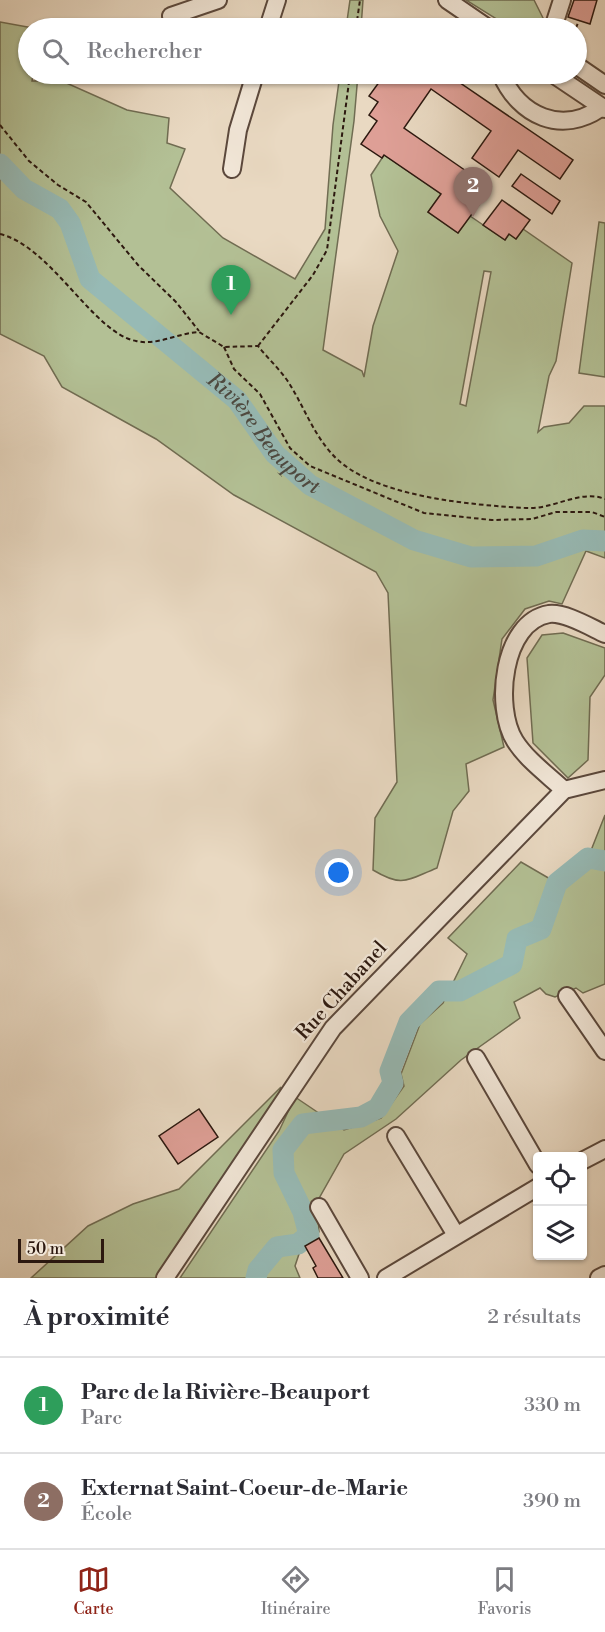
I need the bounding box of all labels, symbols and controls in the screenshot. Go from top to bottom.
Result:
search box [18,18,587,84]
icon: search [39,35,72,68]
text: Rechercher [87,38,202,65]
pin: 2 [454,168,492,217]
pin: 1 [212,266,250,315]
water label: Rivière Beauport [201,367,325,501]
your location [324,858,353,887]
street label: Rue Chabanel [291,936,393,1046]
map controls [533,1152,587,1260]
button: locate [533,1152,587,1206]
button: layers [533,1206,587,1260]
scale bar [18,1236,104,1264]
text: 50 m [27,1239,64,1259]
text: À proximité [24,1301,169,1333]
text: 2 résultats [487,1305,581,1330]
text: Parc de la Rivière-Beauport [81,1379,370,1406]
text: 1 [39,1393,48,1418]
text: 330 m [524,1393,581,1418]
text: Parc [81,1406,122,1431]
text: Externat Saint-Coeur-de-Marie [81,1475,408,1502]
text: 2 [37,1489,50,1514]
text: 390 m [523,1489,581,1514]
text: École [81,1502,132,1527]
tab: Carte [74,1563,114,1619]
tab: Itinéraire [261,1563,331,1619]
tab: Favoris [478,1563,531,1619]

